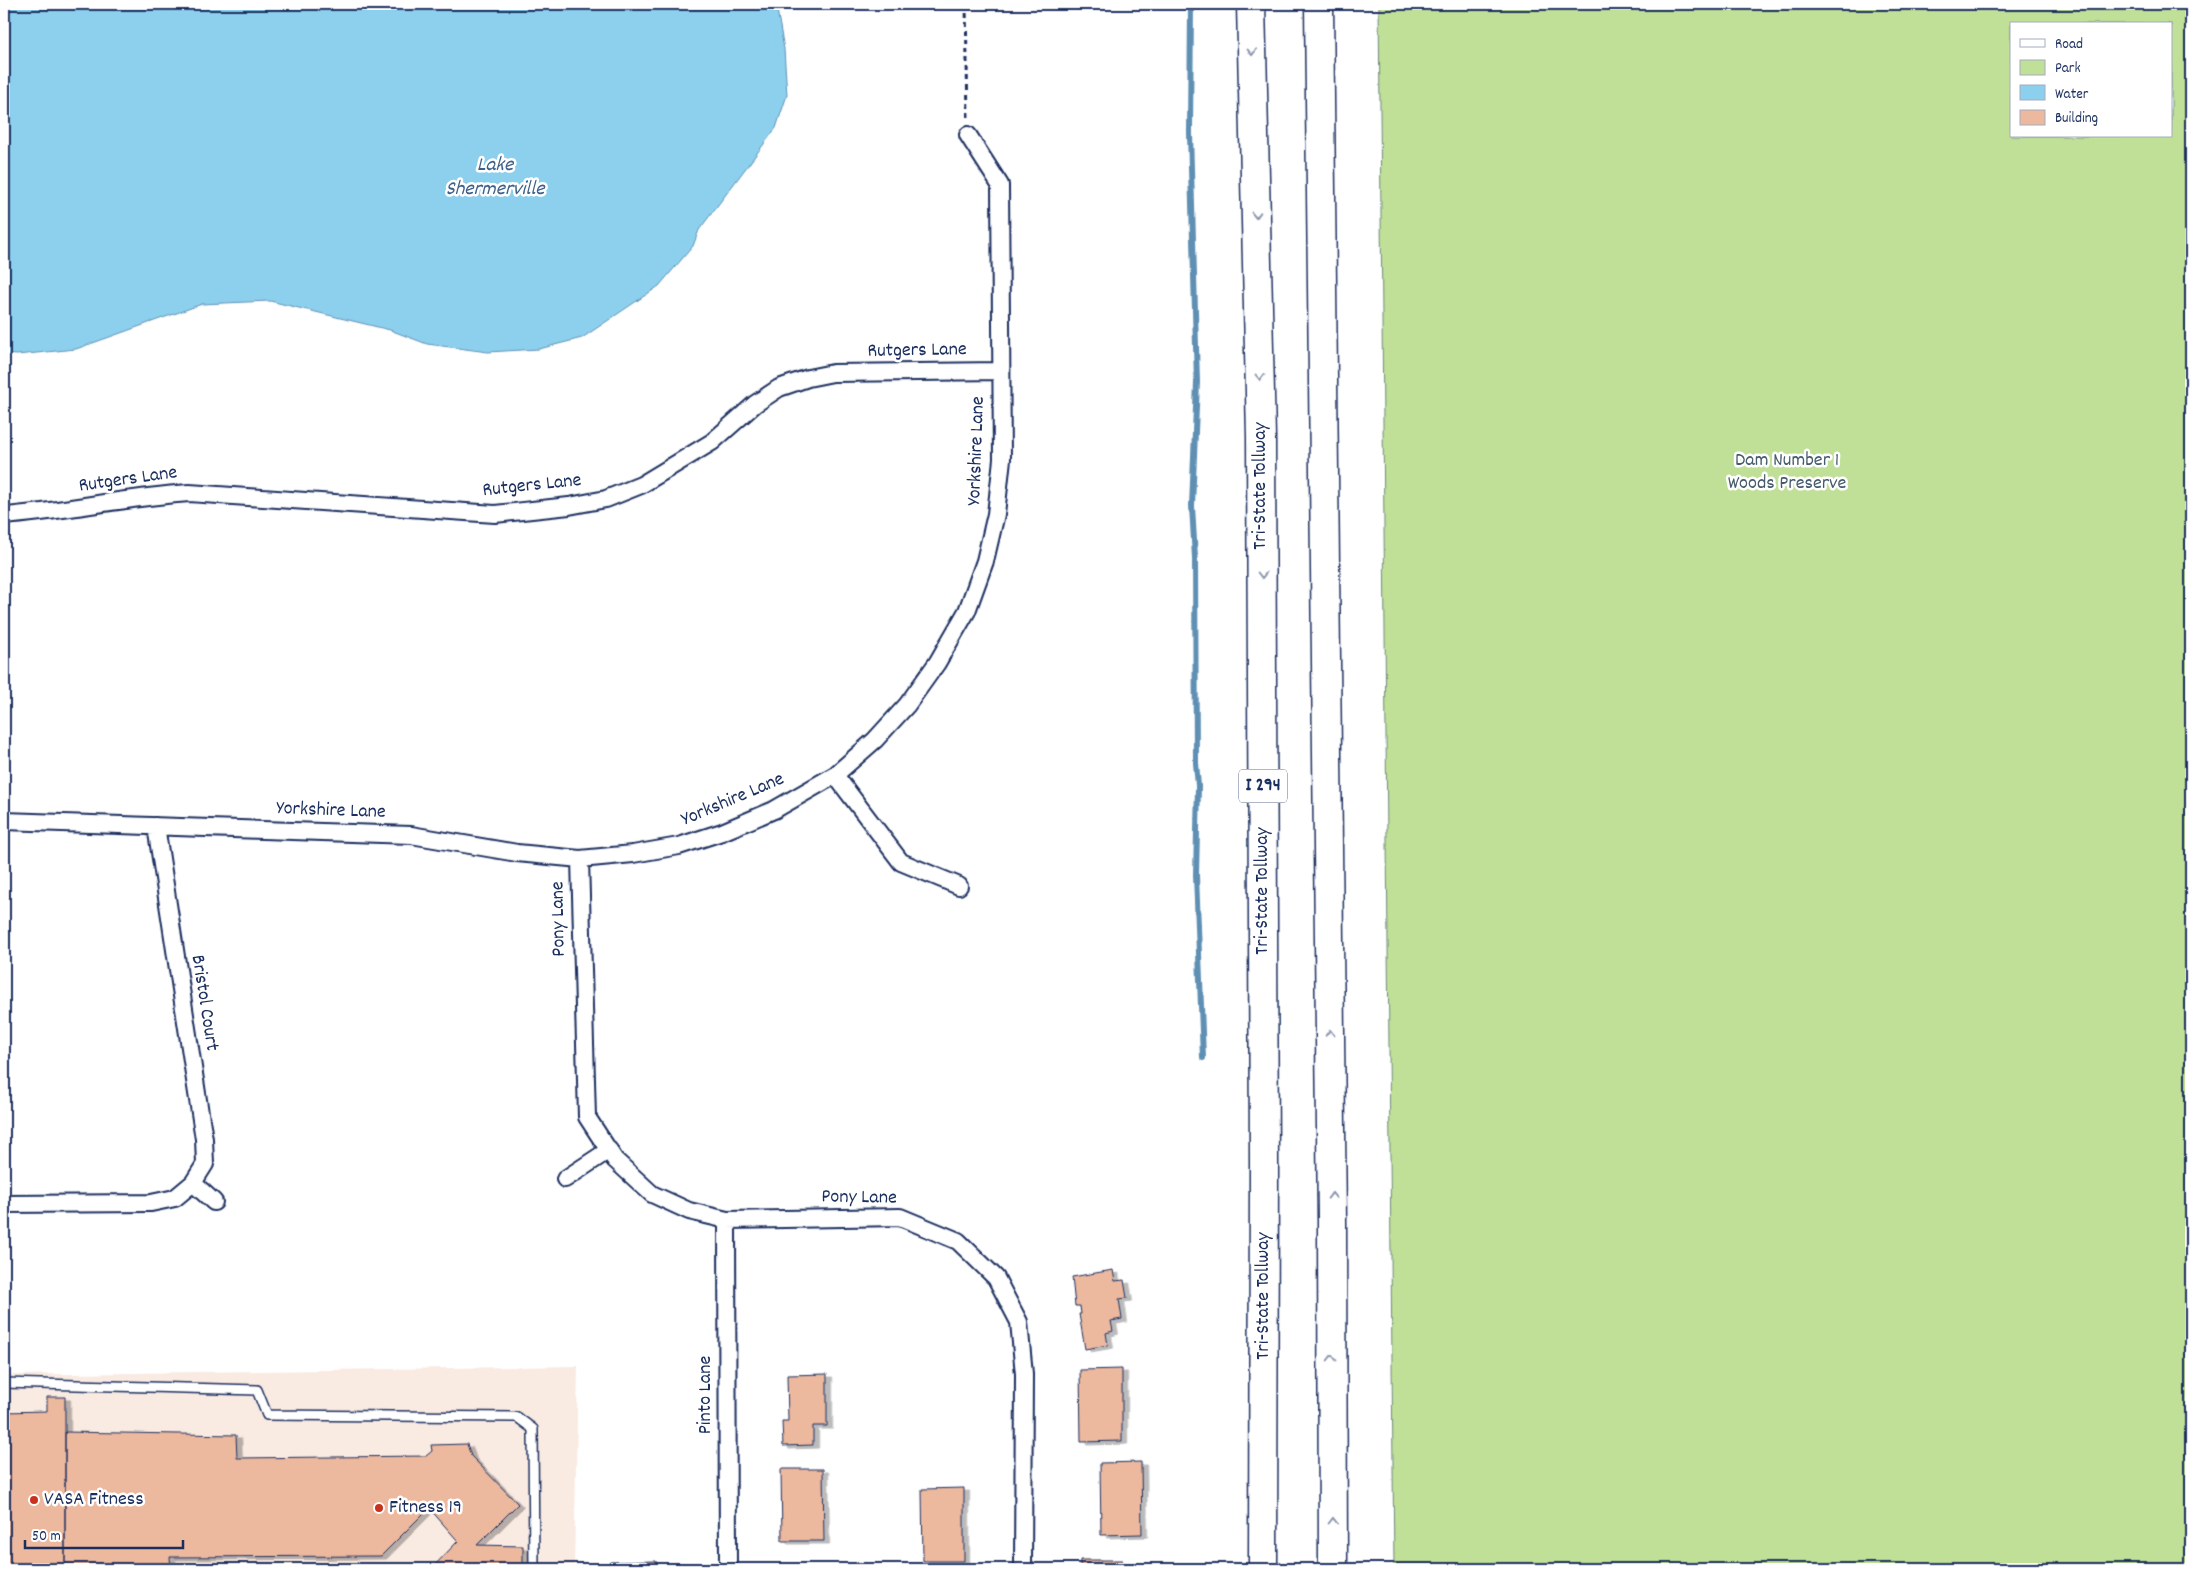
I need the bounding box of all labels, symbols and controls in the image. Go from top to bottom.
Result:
legend [2010,22,2172,138]
text: Road [2055,34,2083,56]
one-way arrow [1247,49,1257,57]
text: Park [2055,58,2081,80]
text: Water [2055,84,2089,106]
text: Building [2055,108,2098,130]
water label: Lake Shermerville [445,151,546,205]
one-way arrow [1251,212,1261,219]
street label: Rutgers Lane [867,336,967,366]
one-way arrow [1254,374,1265,382]
street label: Yorkshire Lane [961,396,993,506]
street label: Tri-State Tollway [1247,421,1275,550]
park label: Dam Number 1 Woods Preserve [1728,447,1847,498]
street label: Rutgers Lane [77,459,179,501]
street label: Rutgers Lane [481,467,583,505]
one-way arrow [1257,572,1267,579]
street label: Yorkshire Lane [677,766,789,834]
road number: I 294 [1239,769,1287,802]
street label: Yorkshire Lane [276,795,386,827]
street label: Tri-State Tollway [1249,826,1277,955]
street label: Pony Lane [544,881,574,957]
street label: Bristol Court [183,953,225,1053]
one-way arrow [1325,1029,1335,1036]
street label: Pony Lane [821,1183,897,1213]
one-way arrow [1326,1191,1337,1199]
street label: Tri-State Tollway [1250,1231,1278,1360]
one-way arrow [1327,1354,1337,1362]
street label: Pinto Lane [692,1356,720,1434]
place label: VASA Fitness [44,1486,144,1514]
marker: VASA Fitness [28,1494,40,1506]
place label: Fitness 19 [389,1494,462,1522]
marker: Fitness 19 [373,1502,385,1514]
one-way arrow [1328,1516,1338,1524]
scale bar [25,1518,182,1550]
text: 50 m [32,1526,61,1548]

